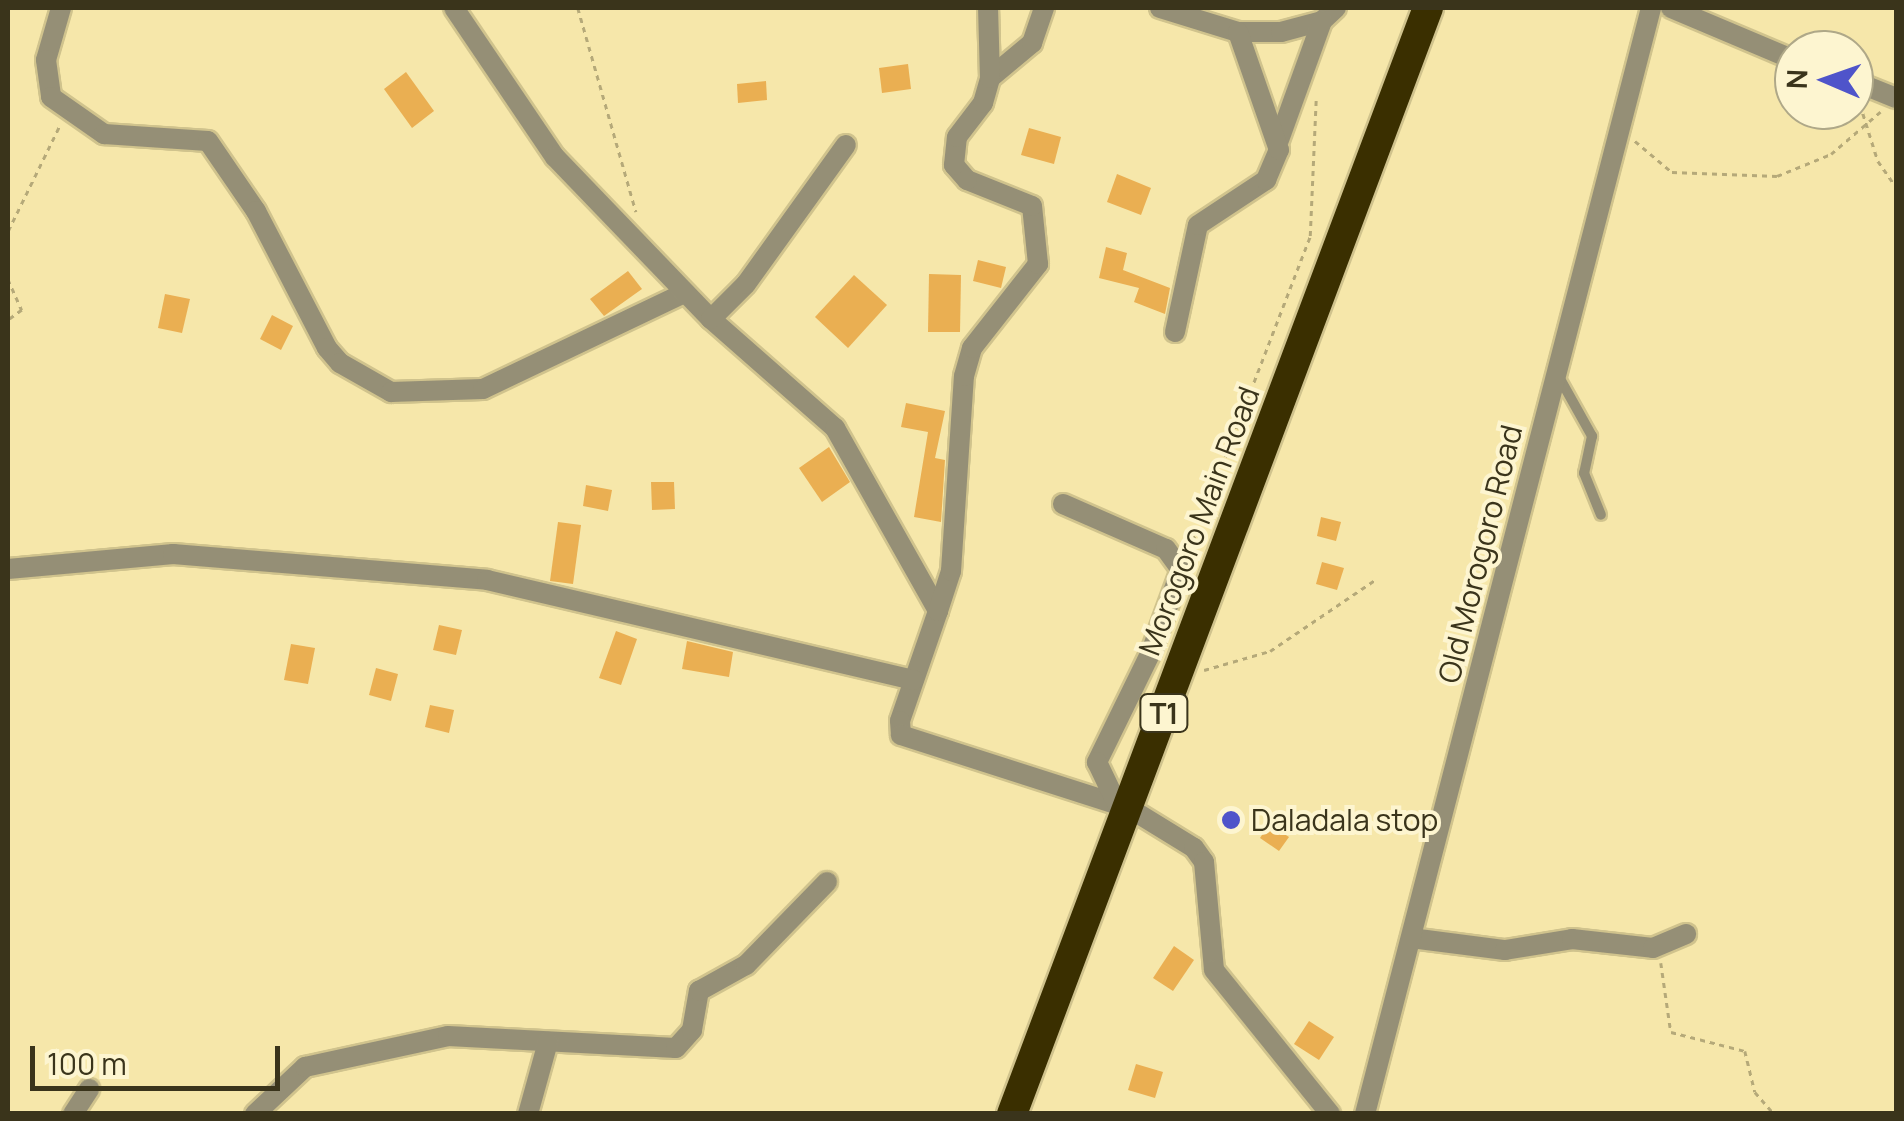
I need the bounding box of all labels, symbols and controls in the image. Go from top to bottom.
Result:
north arrow [1774,30,1874,130]
text: N [1777,68,1815,90]
street label: Morogoro Main Road [1131,382,1267,660]
street label: Old Morogoro Road [1431,421,1529,687]
road number: T1 [1139,690,1189,736]
place label: Daladala stop [1251,802,1438,838]
marker: Daladala stop [1220,809,1242,831]
scale bar [35,1026,285,1088]
text: 100 m [47,1043,127,1084]

